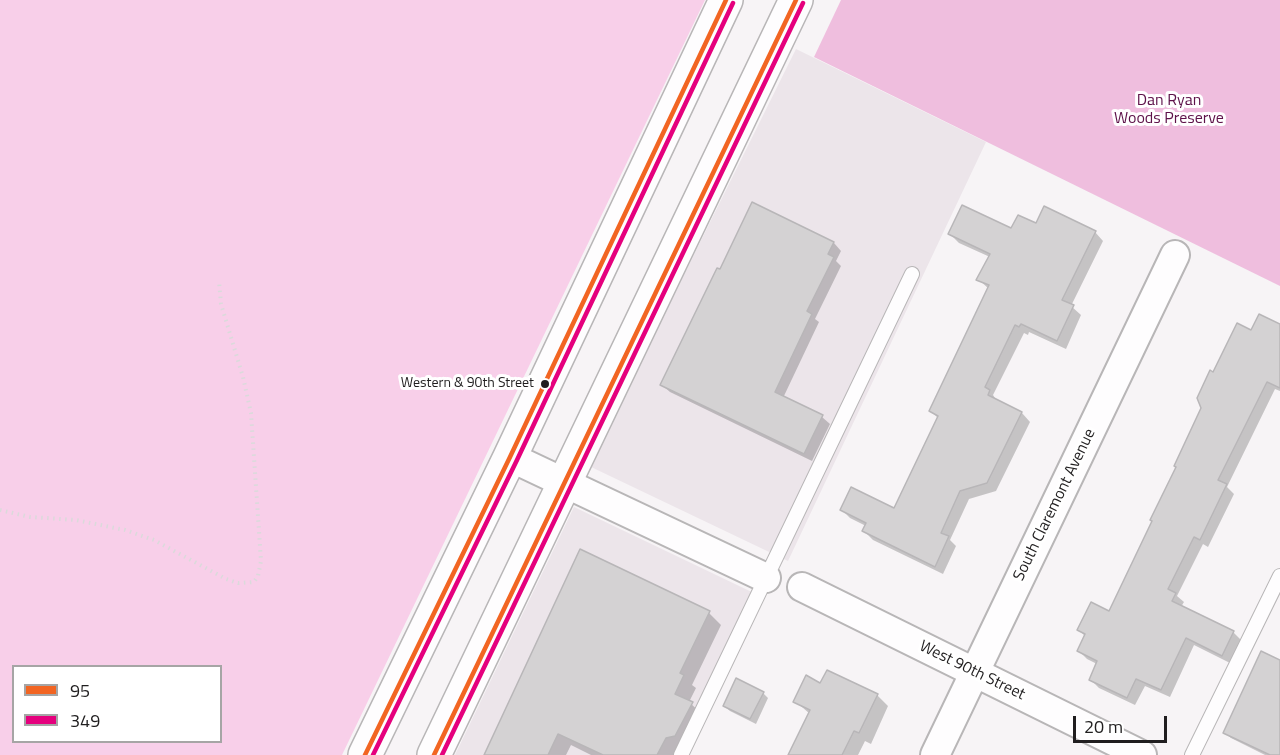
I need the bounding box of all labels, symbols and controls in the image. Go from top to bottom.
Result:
park label: Dan Ryan Woods Preserve [1114,91,1224,129]
place label: Western & 90th Street [401,376,534,392]
marker: Western & 90th Street [539,378,551,390]
street label: South Claremont Avenue [1010,426,1100,584]
street label: West 90th Street [916,637,1028,705]
legend [12,665,222,743]
text: 95 [70,677,90,704]
scale bar [1076,704,1170,742]
text: 349 [70,707,100,734]
text: 20 m [1084,713,1123,740]

